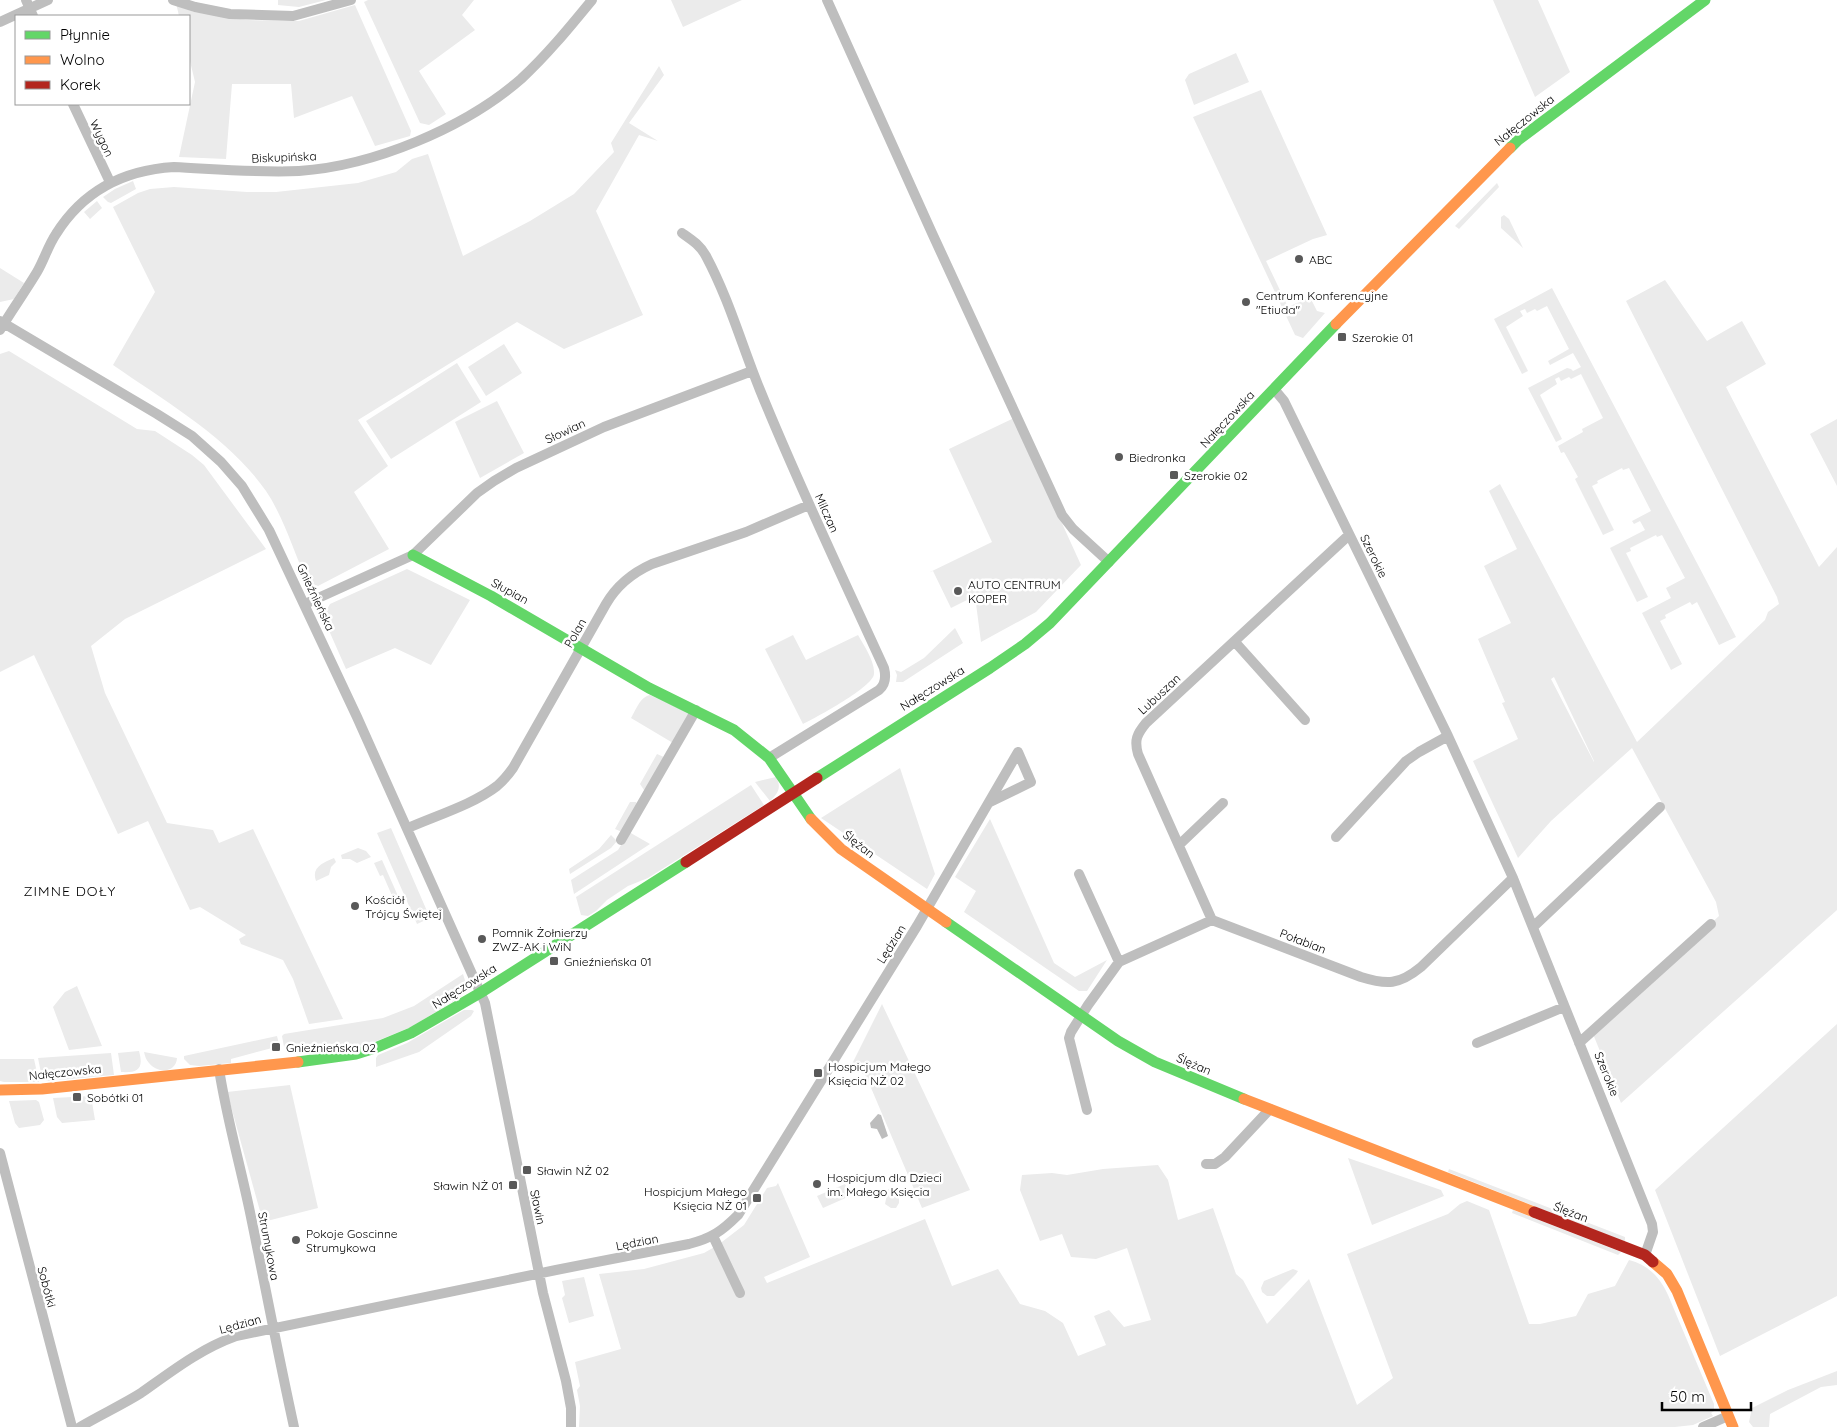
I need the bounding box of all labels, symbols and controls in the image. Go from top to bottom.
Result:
legend [15,15,190,105]
text: Płynnie [60,25,110,44]
text: Wolno [60,50,105,69]
text: Korek [60,75,101,94]
street label: Nałęczowska [1491,91,1557,149]
street label: Wygon [87,117,117,159]
street label: Biskupińska [251,148,317,166]
place label: ABC [1309,252,1333,267]
marker: ABC [1293,253,1305,265]
place label: Centrum Konferencyjne "Etiuda" [1256,288,1388,317]
marker: Centrum Konferencyjne "Etiuda" [1240,296,1252,308]
place label: Szerokie 01 [1352,330,1413,345]
marker: Szerokie 01 [1336,331,1348,343]
street label: Nałęczowska [1197,387,1257,451]
street label: Słowian [543,415,587,447]
place label: Biedronka [1129,450,1186,465]
marker: Biedronka [1113,451,1125,463]
place label: Szerokie 02 [1184,468,1248,483]
marker: Szerokie 02 [1168,469,1180,481]
street label: Milczan [812,491,842,535]
street label: Szerokie [1357,532,1391,580]
street label: Gnieźnieńska [294,561,338,633]
street label: Słupian [489,575,531,607]
place label: AUTO CENTRUM KOPER [968,577,1061,606]
marker: AUTO CENTRUM KOPER [952,585,964,597]
street label: Polan [561,616,589,650]
street label: Nałęczowska [897,662,967,714]
street label: Lubuszan [1135,670,1183,718]
street label: Ślężan [840,827,878,861]
district label: ZIMNE DOŁY [24,882,116,900]
place label: Kościół Trójcy Świętej [365,892,442,921]
marker: Kościół Trójcy Świętej [349,900,361,912]
street label: Lędzian [873,922,909,966]
place label: Pomnik Żołnierzy ZWZ-AK i WiN [492,925,588,954]
street label: Połabian [1278,925,1328,957]
marker: Pomnik Żołnierzy ZWZ-AK i WiN [476,933,488,945]
place label: Gnieźnieńska 01 [564,954,652,969]
marker: Gnieźnieńska 01 [548,955,560,967]
street label: Nałęczowska [429,960,499,1012]
place label: Gnieźnieńska 02 [286,1040,376,1055]
marker: Gnieźnieńska 02 [270,1041,282,1053]
street label: Ślężan [1174,1050,1214,1078]
street label: Szerokie [1591,1050,1623,1099]
place label: Hospicjum Małego Księcia NŻ 02 [828,1059,931,1088]
street label: Nałęczowska [28,1061,102,1083]
marker: Hospicjum Małego Księcia NŻ 02 [812,1067,824,1079]
place label: Sobótki 01 [87,1090,143,1105]
marker: Sobótki 01 [71,1091,83,1103]
place label: Sławin NŻ 02 [537,1163,609,1178]
marker: Sławin NŻ 02 [521,1164,533,1176]
place label: Hospicjum dla Dzieci im. Małego Księcia [827,1170,942,1199]
place label: Sławin NŻ 01 [433,1178,503,1193]
marker: Hospicjum dla Dzieci im. Małego Księcia [811,1178,823,1190]
marker: Sławin NŻ 01 [507,1179,519,1191]
place label: Hospicjum Małego Księcia NŻ 01 [644,1184,747,1213]
street label: Sławin [527,1188,549,1226]
marker: Hospicjum Małego Księcia NŻ 01 [751,1192,763,1204]
street label: Ślężan [1551,1199,1591,1225]
street label: Strumykowa [255,1210,283,1282]
place label: Pokoje Goscinne Strumykowa [306,1226,398,1255]
street label: Lędzian [614,1231,660,1253]
marker: Pokoje Goscinne Strumykowa [290,1234,302,1246]
street label: Sobótki [34,1265,60,1309]
street label: Lędzian [217,1311,263,1337]
scale bar [1662,1380,1751,1412]
text: 50 m [1670,1387,1705,1406]

